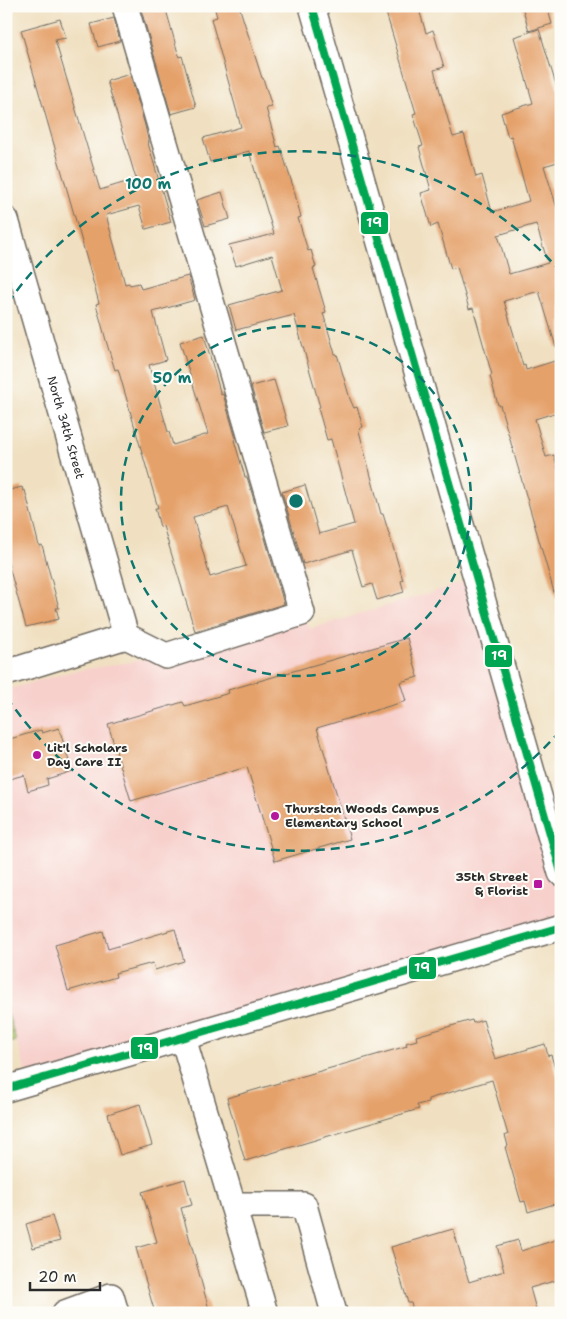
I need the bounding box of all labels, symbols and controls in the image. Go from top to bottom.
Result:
text: 100 m [125,174,171,194]
line badge: 19 [360,211,389,235]
text: 19 [366,213,382,231]
text: 50 m [153,368,192,388]
street label: North 34th Street [43,374,88,481]
centre of rings [287,492,305,510]
line badge: 19 [484,644,513,668]
text: 19 [491,646,507,664]
place label: Lit'l Scholars Day Care II [47,740,128,770]
marker: Lit'l Scholars Day Care II [31,749,43,761]
place label: Thurston Woods Campus Elementary School [285,801,439,831]
marker: Thurston Woods Campus Elementary School [269,810,281,822]
place label: 35th Street & Florist [455,869,528,899]
marker: 35th Street & Florist [532,878,544,890]
line badge: 19 [408,956,437,980]
text: 19 [414,958,430,976]
line badge: 19 [130,1036,159,1060]
text: 19 [137,1039,153,1057]
scale bar [30,1259,100,1291]
text: 20 m [38,1267,77,1287]

